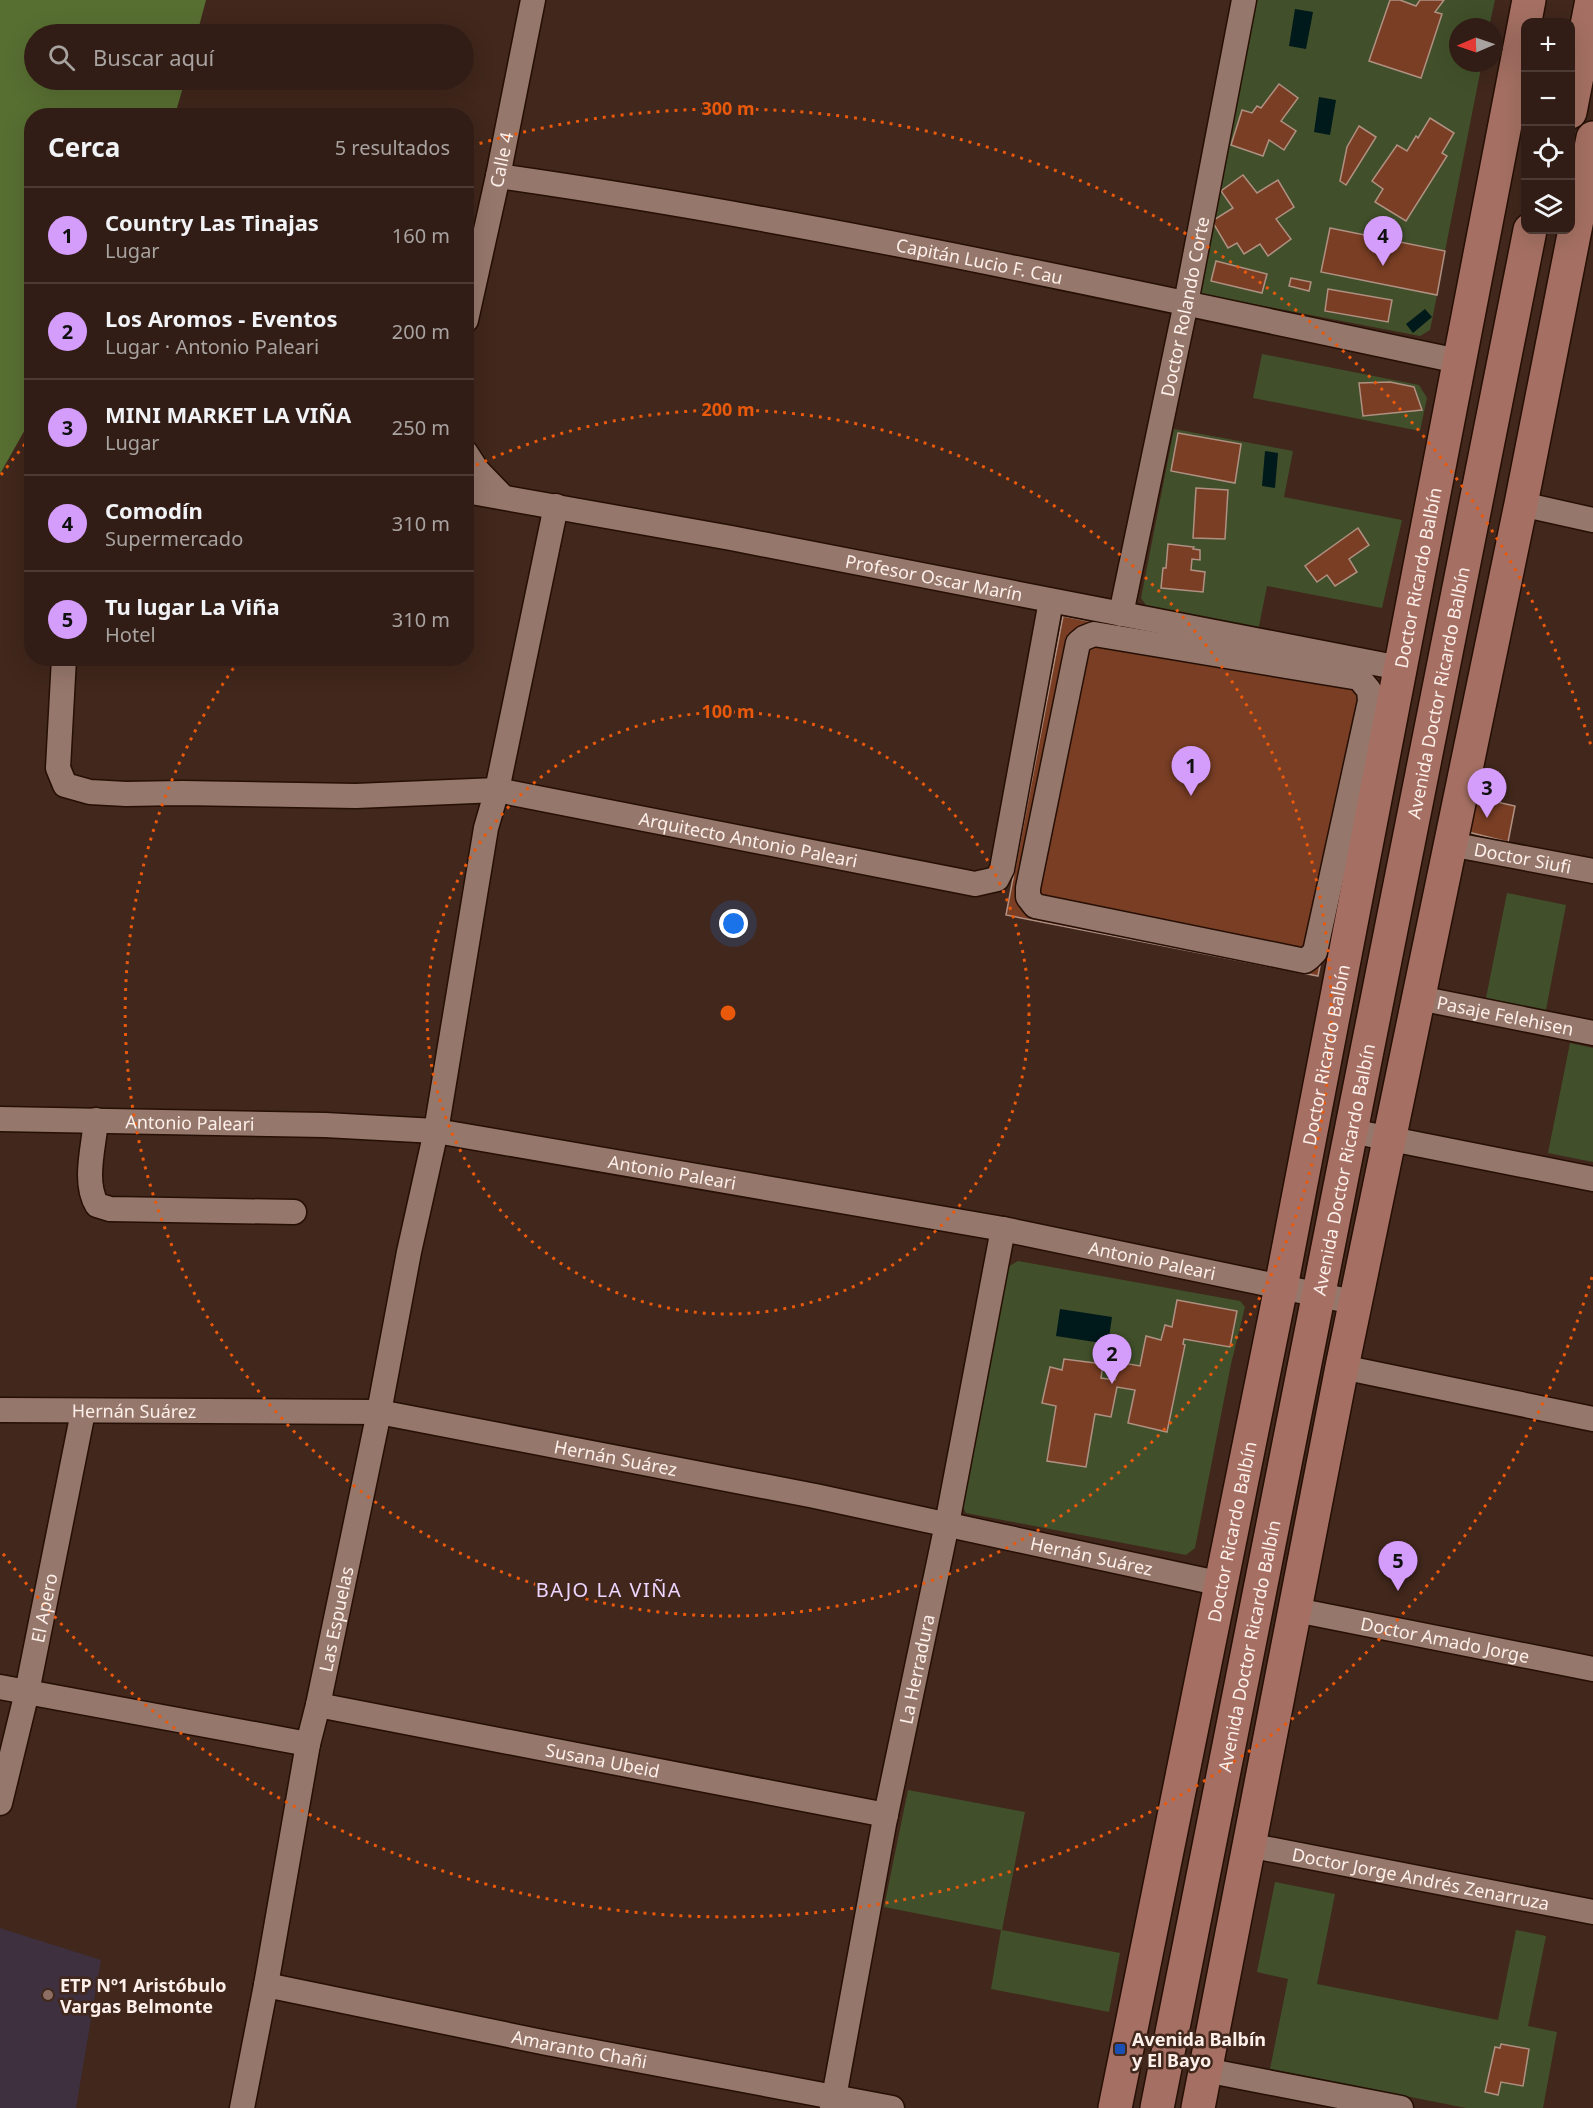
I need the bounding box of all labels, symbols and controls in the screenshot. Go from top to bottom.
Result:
north arrow [1449,18,1503,72]
map controls [1521,18,1575,234]
button: + [1521,18,1575,72]
search box [24,24,474,90]
icon: search [45,41,78,74]
text: Buscar aquí [93,42,214,72]
button: − [1521,72,1575,126]
text: 300 m [701,96,755,120]
button: locate [1521,126,1575,180]
text: Cerca [48,129,120,165]
street label: Calle 4 [484,130,518,190]
text: 5 resultados [335,134,450,161]
button: layers [1521,180,1575,234]
text: Country Las Tinajas [105,207,319,237]
street label: Doctor Rolando Corte [1155,214,1214,399]
pin: 4 [1364,216,1402,266]
text: 1 [62,222,73,249]
text: 160 m [392,222,450,249]
street label: Capitán Lucio F. Cau [894,232,1065,289]
text: Lugar [105,237,160,264]
text: Los Aromos - Eventos [105,303,338,333]
text: 2 [62,318,73,345]
text: 200 m [392,318,450,345]
text: Lugar · Antonio Paleari [105,333,319,360]
text: 200 m [701,397,755,421]
text: MINI MARKET LA VIÑA [105,399,351,429]
text: 3 [62,414,73,441]
text: 250 m [392,414,450,441]
text: Lugar [105,429,160,456]
street label: Doctor Ricardo Balbín [1389,485,1447,670]
text: Comodín [105,495,203,525]
text: 4 [62,510,73,537]
text: 310 m [392,510,450,537]
text: Supermercado [105,525,243,552]
street label: Profesor Oscar Marín [843,549,1025,606]
street label: Avenida Doctor Ricardo Balbín [1401,565,1475,821]
text: Tu lugar La Viña [105,591,280,621]
text: 5 [62,606,73,633]
text: 310 m [392,606,450,633]
text: Hotel [105,621,156,648]
text: 100 m [701,699,755,723]
pin: 1 [1172,746,1210,796]
pin: 3 [1468,768,1506,818]
street label: Arquitecto Antonio Paleari [637,806,860,873]
street label: Doctor Siufi [1472,837,1573,879]
your location [719,909,748,938]
street label: Doctor Ricardo Balbín [1297,962,1355,1147]
street label: Pasaje Felehisen [1435,990,1576,1041]
centre of rings [718,1003,738,1023]
street label: Avenida Doctor Ricardo Balbín [1307,1041,1380,1297]
street label: Antonio Paleari [125,1109,255,1136]
street label: Antonio Paleari [606,1149,738,1195]
street label: Antonio Paleari [1086,1235,1218,1285]
pin: 2 [1092,1334,1132,1384]
street label: Hernán Suárez [72,1398,196,1423]
street label: Hernán Suárez [552,1434,679,1481]
street label: Doctor Ricardo Balbín [1202,1439,1262,1624]
street label: Avenida Doctor Ricardo Balbín [1212,1518,1285,1774]
street label: Hernán Suárez [1028,1531,1155,1581]
pin: 5 [1378,1542,1418,1591]
street label: Las Espuelas [313,1564,359,1674]
street label: El Apero [25,1571,62,1645]
district label: BAJO LA VIÑA [536,1576,682,1603]
street label: Doctor Amado Jorge [1359,1611,1532,1668]
street label: La Herradura [893,1612,940,1726]
street label: Susana Ubeid [544,1737,662,1783]
street label: Doctor Jorge Andrés Zenarruza [1290,1842,1552,1915]
place label: ETP Nº1 Aristóbulo Vargas Belmonte [60,1973,227,2018]
marker: ETP Nº1 Aristóbulo Vargas Belmonte [41,1988,55,2002]
street label: Amaranto Chañi [510,2024,649,2074]
place label: Avenida Balbín y El Bayo [1132,2027,1266,2072]
marker: Avenida Balbín y El Bayo [1113,2042,1127,2056]

